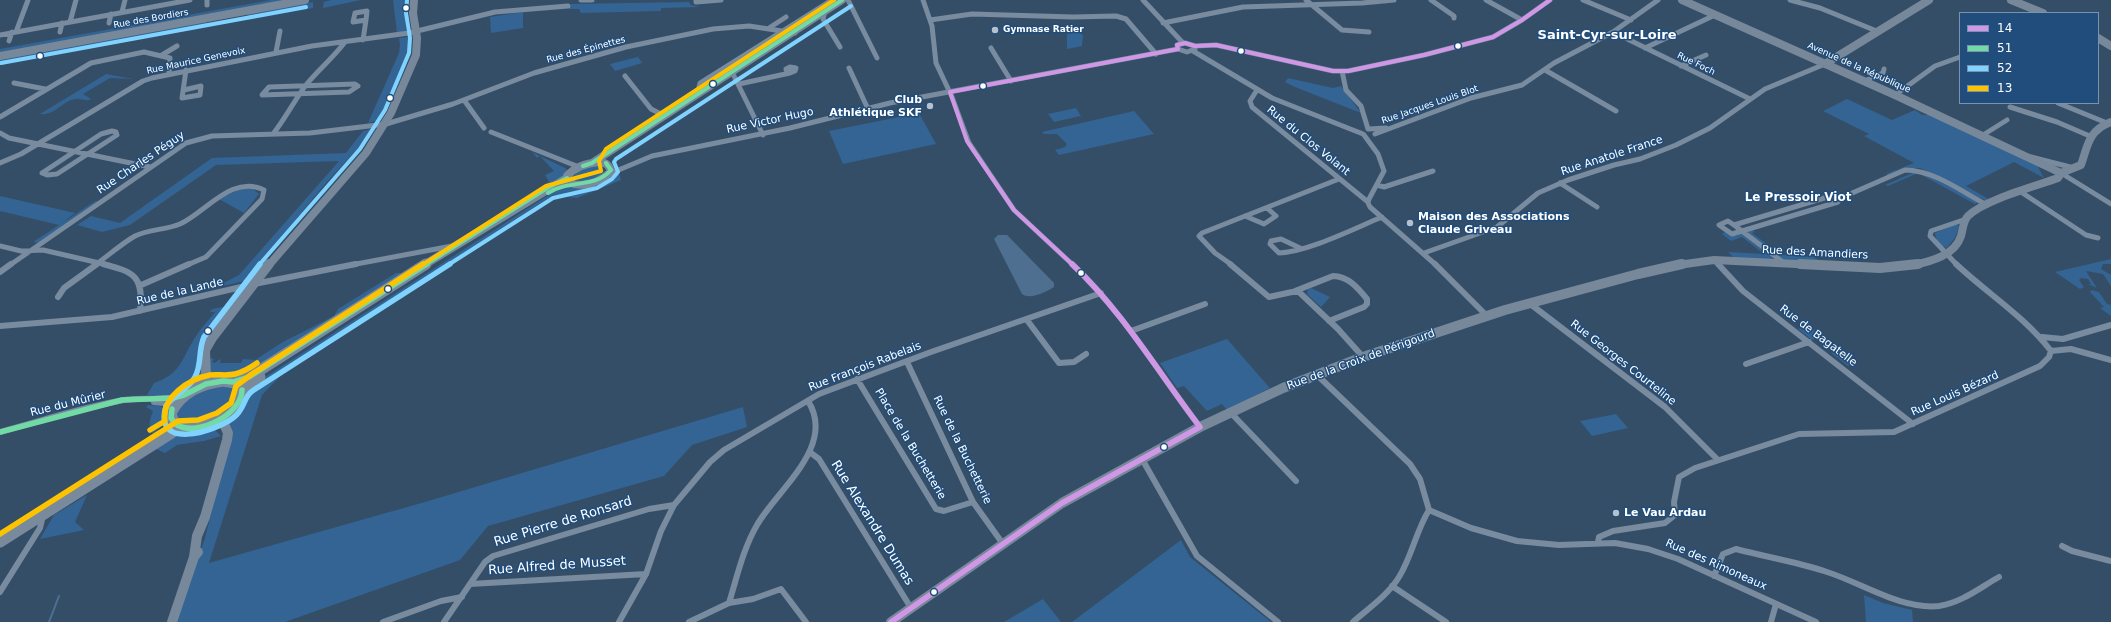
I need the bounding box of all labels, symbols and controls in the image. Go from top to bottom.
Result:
unlabelled marker [401,3,411,13]
street label: Rue des Bordiers [113,7,189,31]
legend [1959,12,2099,104]
text: 14 [1997,21,2012,35]
marker: Gymnase Ratier [990,25,1000,35]
place label: Gymnase Ratier [1003,25,1084,35]
district label: Saint-Cyr-sur-Loire [1538,28,1676,44]
street label: Rue des Épinettes [545,34,627,66]
street label: Avenue de la République [1806,40,1912,96]
unlabelled marker [1453,41,1463,51]
text: 51 [1997,41,2012,55]
street label: Rue Maurice Genevoix [146,45,246,77]
unlabelled marker [1236,46,1246,56]
street label: Rue Foch [1675,50,1717,78]
unlabelled marker [35,51,45,61]
text: 52 [1997,61,2012,75]
unlabelled marker [708,79,718,89]
unlabelled marker [978,81,988,91]
text: 13 [1997,81,2012,95]
street label: Rue Jacques Louis Blot [1380,83,1480,127]
unlabelled marker [385,93,395,103]
place label: Club Athlétique SKF [829,93,922,119]
marker: Club Athlétique SKF [925,101,935,111]
street label: Rue du Clos Volant [1264,103,1352,179]
street label: Rue Victor Hugo [725,105,815,137]
street label: Rue Charles Péguy [95,129,187,197]
street label: Rue Anatole France [1559,133,1665,179]
district label: Le Pressoir Viot [1745,191,1851,205]
place label: Maison des Associations Claude Griveau [1418,210,1569,236]
marker: Maison des Associations Claude Griveau [1405,218,1415,228]
street label: Rue des Amandiers [1762,244,1868,262]
unlabelled marker [1076,268,1086,278]
street label: Rue de la Lande [135,276,225,308]
unlabelled marker [383,284,393,294]
street label: Rue de Bagatelle [1777,303,1859,369]
street label: Rue Georges Courteline [1567,318,1679,408]
unlabelled marker [203,326,213,336]
street label: Rue de la Croix de Périgourd [1285,327,1437,393]
street label: Rue François Rabelais [807,339,923,395]
street label: Rue Louis Bézard [1909,369,2001,419]
street label: Place de la Buchetterie [872,386,948,502]
street label: Rue du Mûrier [29,388,107,420]
street label: Rue de la Buchetterie [930,394,994,506]
unlabelled marker [1159,442,1169,452]
street label: Rue Alexandre Dumas [827,458,917,588]
street label: Rue Pierre de Ronsard [492,494,634,550]
place label: Le Vau Ardau [1624,506,1706,520]
marker: Le Vau Ardau [1611,508,1621,518]
street label: Rue des Rimoneaux [1663,537,1769,593]
street label: Rue Alfred de Musset [488,553,626,579]
unlabelled marker [929,587,939,597]

